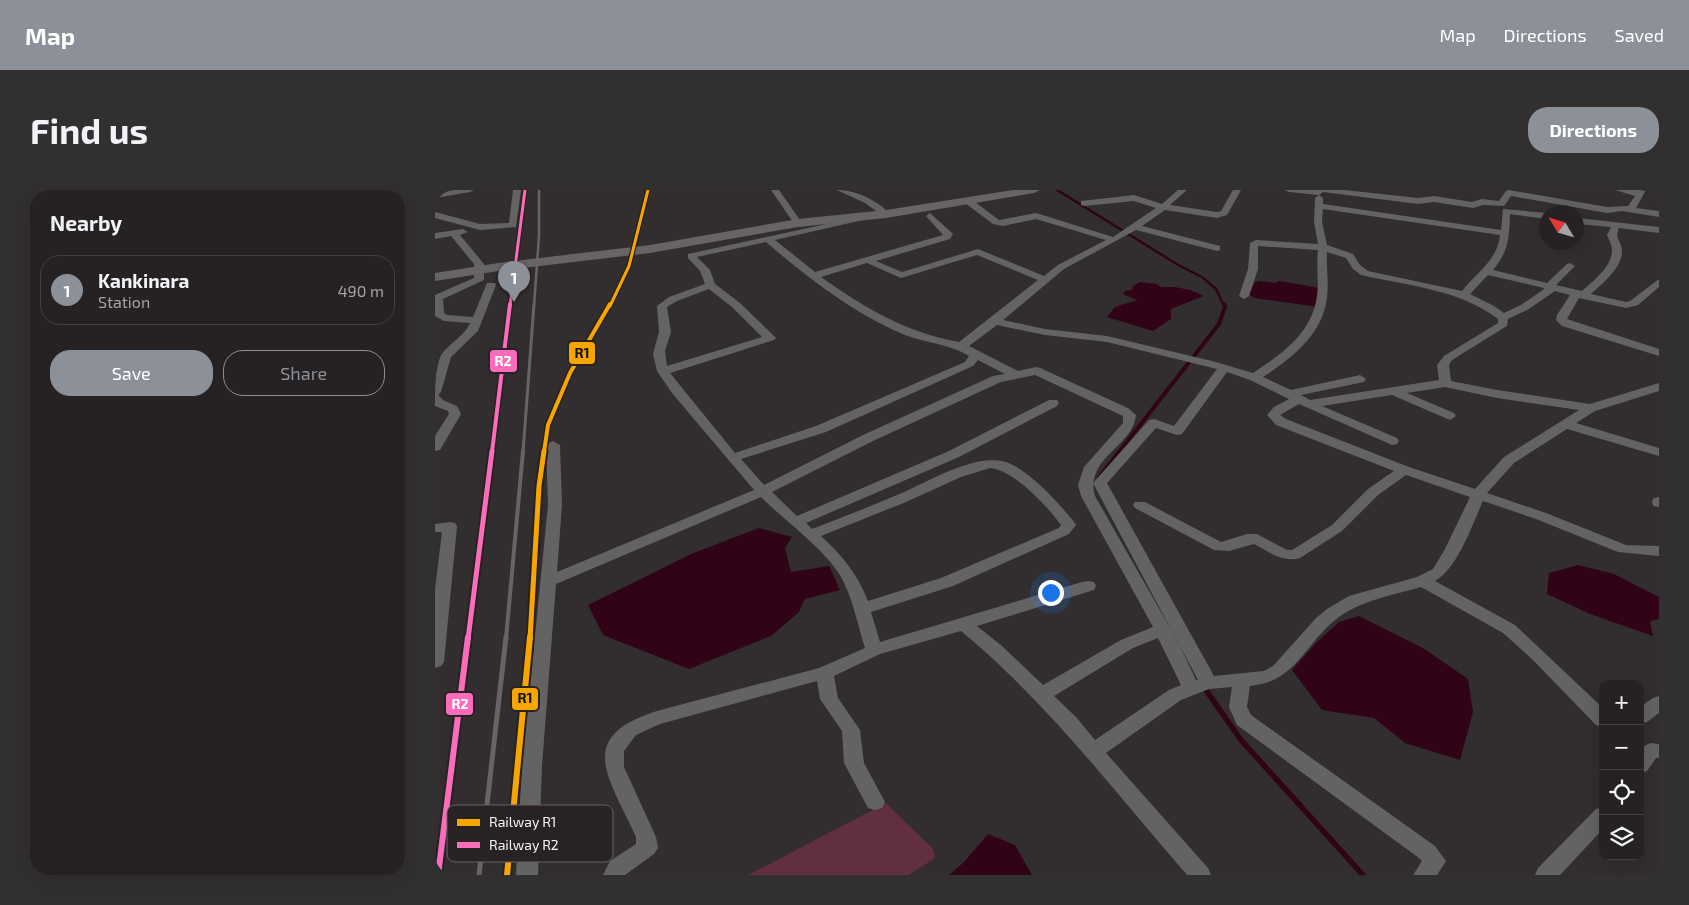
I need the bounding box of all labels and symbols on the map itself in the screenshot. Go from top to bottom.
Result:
north arrow [1539,205,1584,250]
pin: 1 [498,261,530,302]
line badge: R1 [568,341,596,365]
text: R1 [574,344,590,361]
line badge: R2 [489,349,518,373]
text: R2 [494,352,512,369]
your location [1038,580,1064,606]
line badge: R1 [511,687,539,711]
text: R1 [517,689,533,706]
line badge: R2 [445,692,474,716]
text: R2 [451,695,469,712]
legend [447,805,613,862]
text: Railway R1 [489,813,556,830]
text: Railway R2 [489,836,559,853]

